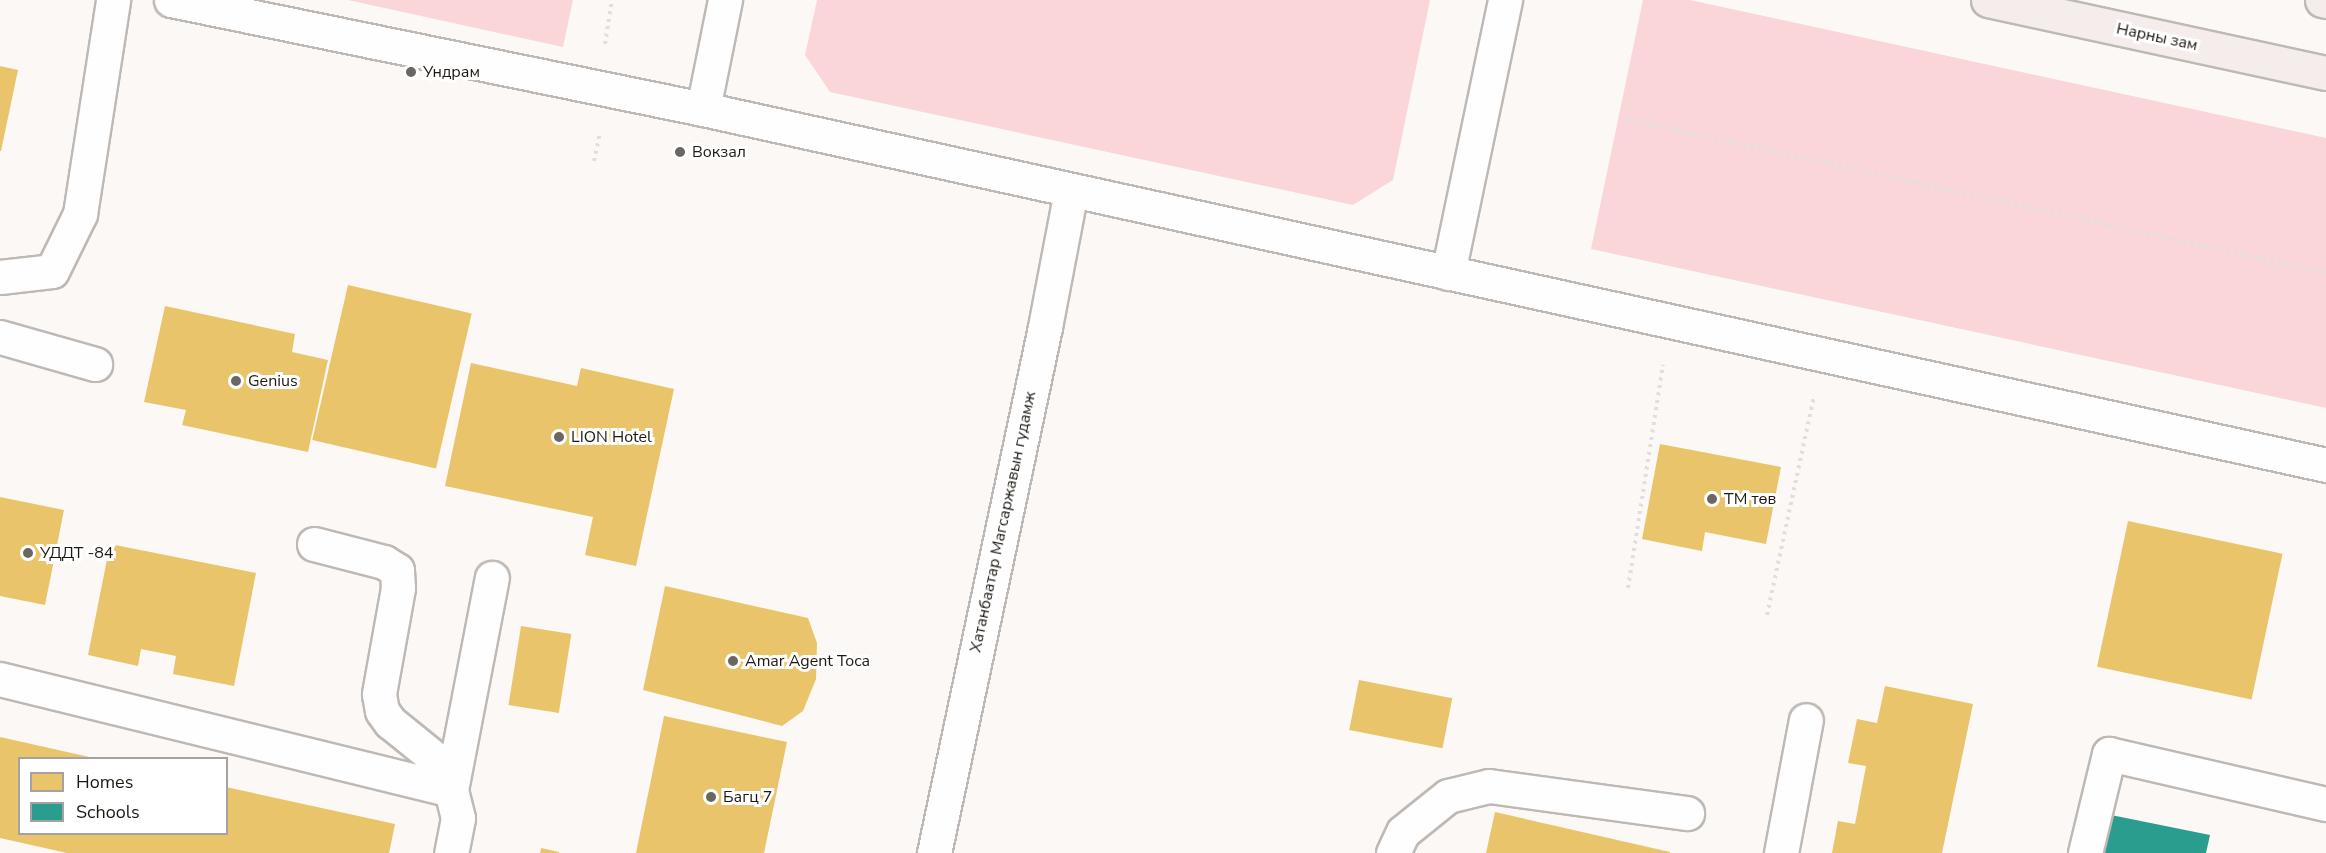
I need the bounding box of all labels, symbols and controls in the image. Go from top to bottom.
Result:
street label: Нарны зам [2115,19,2199,55]
place label: Ундрам [423,62,480,82]
marker: Ундрам [404,65,418,79]
place label: Вокзал [692,142,746,162]
marker: Вокзал [673,145,687,159]
place label: Genius [248,371,298,391]
marker: Genius [229,374,243,388]
street label: Хатанбаатар Магсаржавын гудамж [966,390,1040,654]
place label: LION Hotel [571,427,652,447]
marker: LION Hotel [552,430,566,444]
place label: TM төв [1724,489,1776,509]
marker: TM төв [1705,492,1719,506]
place label: УДДТ -84 [40,543,113,563]
marker: УДДТ -84 [21,546,35,560]
place label: Amar Agent Toca [745,651,870,671]
marker: Amar Agent Toca [726,654,740,668]
legend [18,757,228,835]
text: Homes [76,770,133,794]
place label: Багц 7 [723,787,772,807]
marker: Багц 7 [704,790,718,804]
text: Schools [76,800,140,824]

